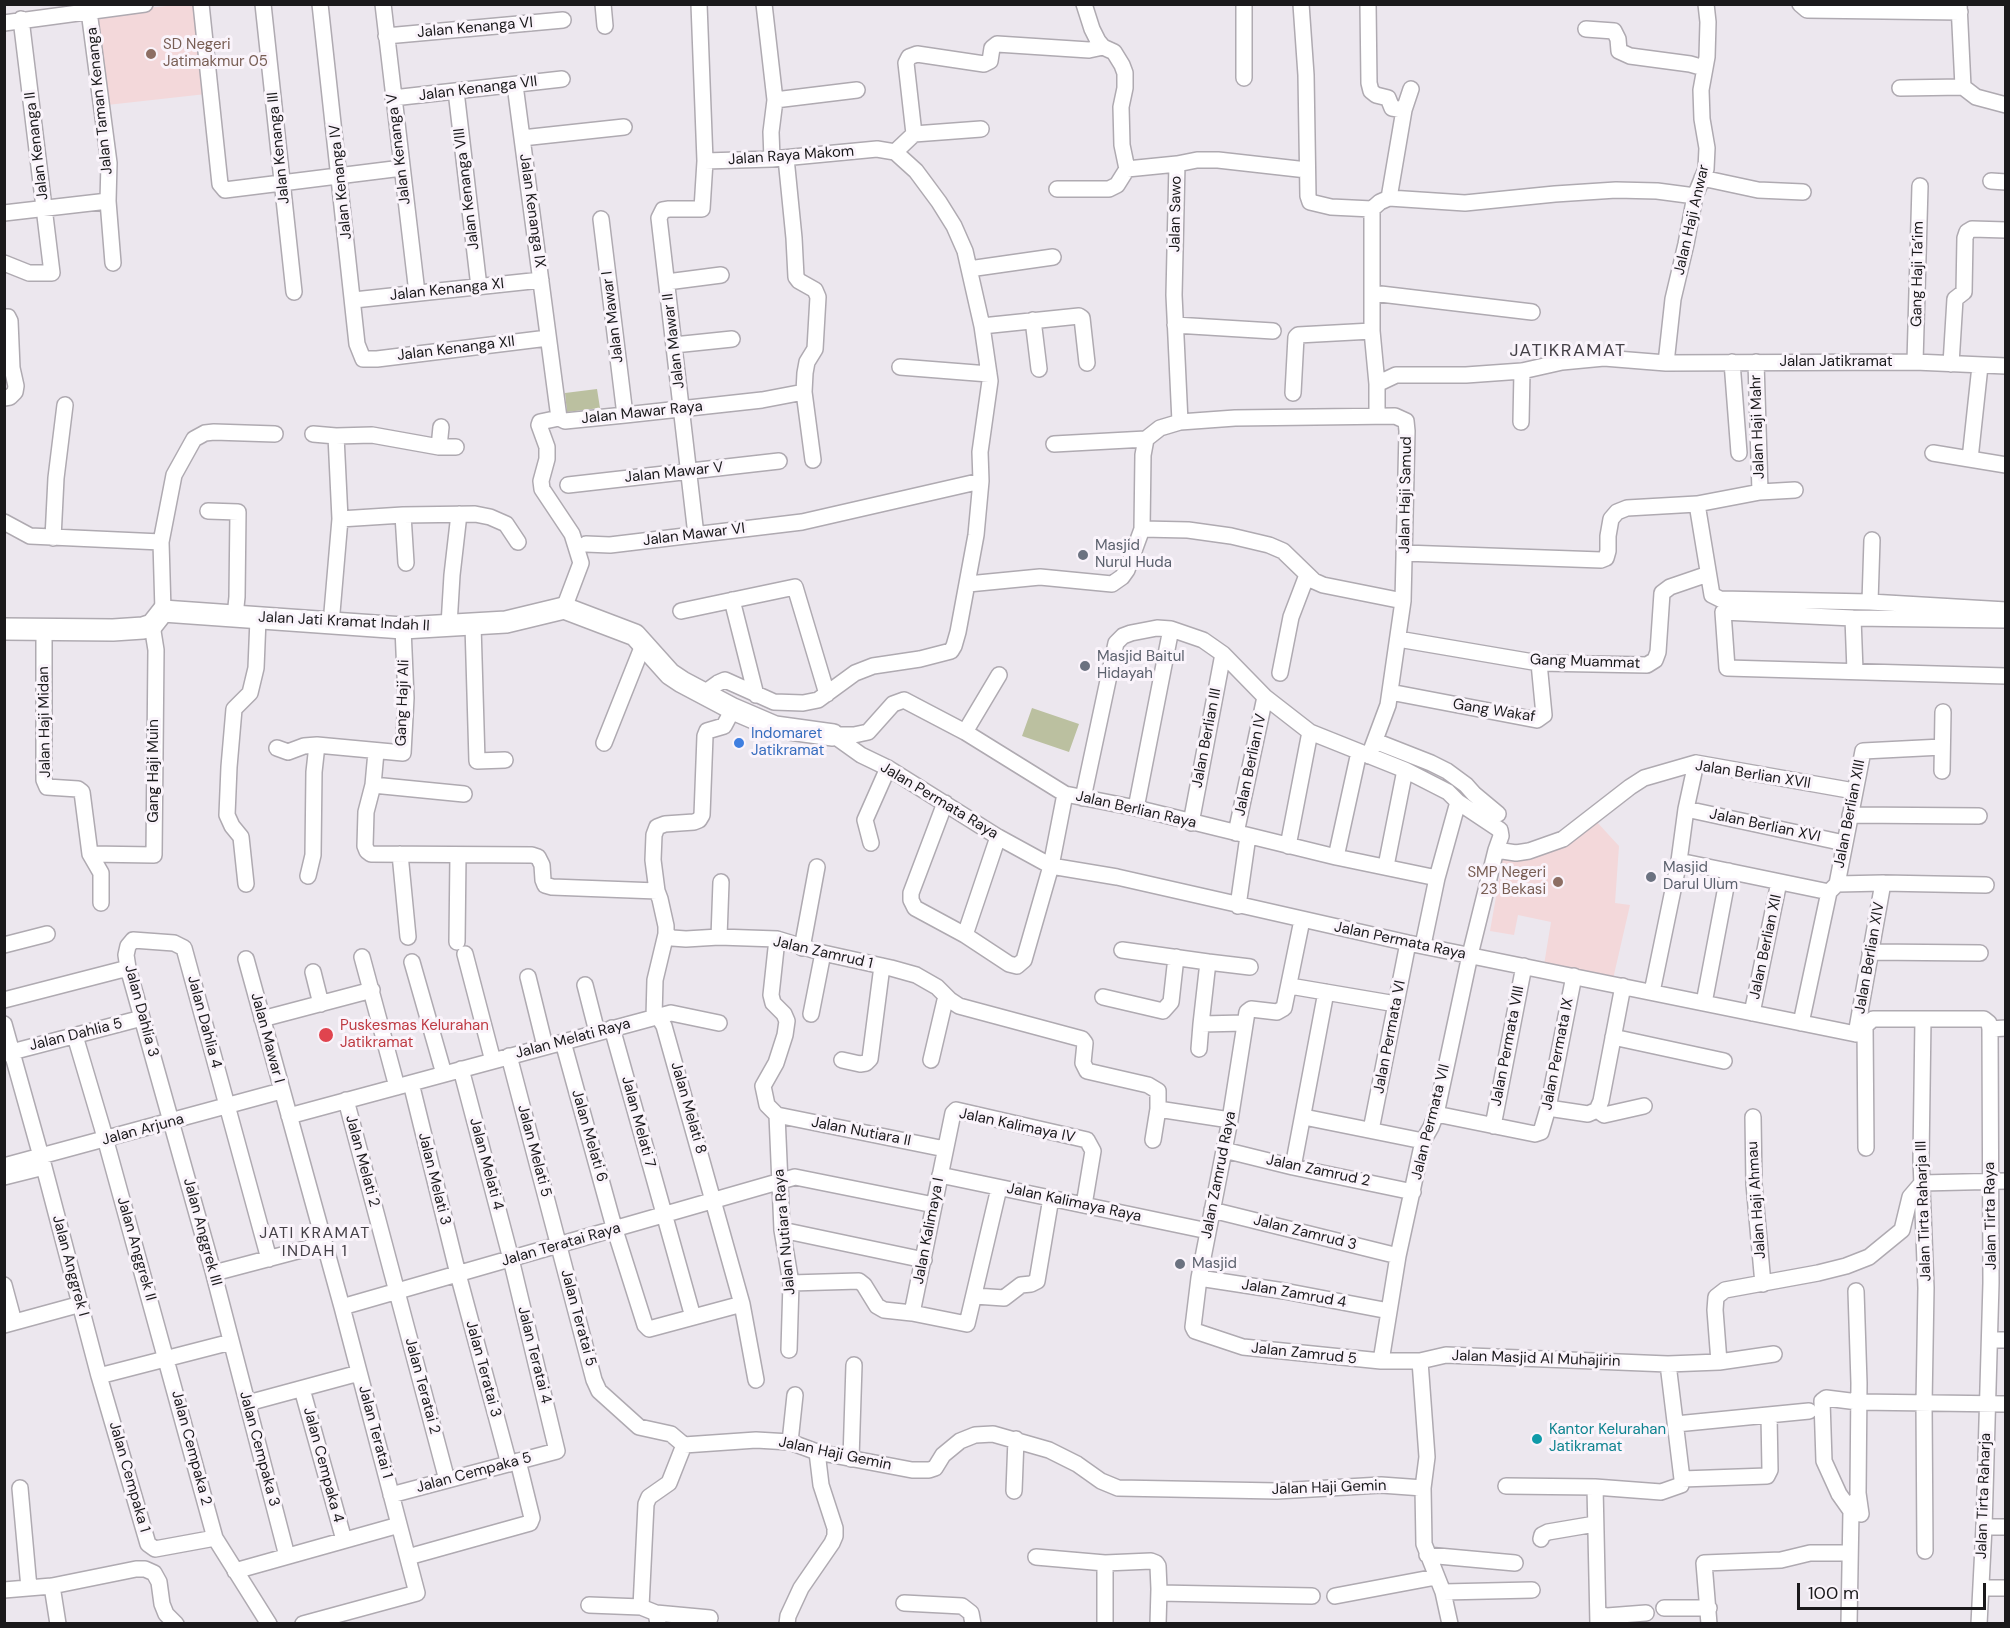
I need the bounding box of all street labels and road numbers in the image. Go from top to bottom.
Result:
street label: Jalan Kenanga VI [416,14,534,42]
street label: Jalan Taman Kenanga [83,26,117,176]
street label: Jalan Kenanga VII [418,73,538,105]
street label: Jalan Kenanga II [21,91,53,201]
street label: Jalan Kenanga III [264,91,294,205]
street label: Jalan Kenanga V [383,92,415,206]
street label: Jalan Kenanga IV [326,123,356,241]
street label: Jalan Kenanga VIII [451,127,483,251]
street label: Jalan Raya Makom [727,143,855,169]
street label: Jalan Kenanga IX [515,153,549,269]
street label: Jalan Haji Anwar [1671,163,1713,277]
street label: Jalan Sawo [1166,176,1186,252]
street label: Gang Haji Ta’im [1908,221,1928,327]
street label: Jalan Mawar I [598,270,628,364]
street label: Jalan Kenanga XI [389,275,505,305]
street label: Jalan Mawar II [659,292,689,390]
street label: Jalan Kenanga XII [396,333,516,365]
street label: Jalan Jatikramat [1779,353,1893,371]
street label: Jalan Haji Mahr [1747,375,1769,479]
street label: Jalan Mawar Raya [580,398,704,428]
street label: Jalan Haji Samud [1396,436,1416,554]
street label: Jalan Mawar V [624,459,724,487]
street label: Jalan Mawar VI [642,520,746,550]
street label: Jalan Jati Kramat Indah II [258,609,430,635]
street label: Gang Muammat [1530,651,1640,673]
street label: Gang Haji Ali [392,659,414,747]
street label: Jalan Haji Midan [35,666,55,778]
street label: Jalan Berlian III [1189,687,1225,789]
street label: Gang Wakaf [1452,696,1536,726]
street label: Jalan Berlian IV [1231,712,1271,818]
street label: Gang Haji Muin [145,719,163,823]
street label: Jalan Berlian XVII [1694,757,1812,793]
street label: Jalan Berlian XIII [1831,758,1869,870]
street label: Jalan Permata Raya [877,759,1001,843]
street label: Jalan Berlian Raya [1074,787,1198,833]
street label: Jalan Berlian XVI [1708,805,1822,847]
street label: Jalan Berlian XII [1746,893,1786,1001]
street label: Jalan Berlian XIV [1851,901,1889,1015]
street label: Jalan Permata Raya [1333,918,1467,964]
street label: Jalan Zamrud 1 [771,933,875,973]
street label: Jalan Dahlia 3 [120,963,162,1059]
street label: Jalan Dahlia 4 [183,974,225,1070]
street label: Jalan Permata VI [1370,979,1410,1095]
street label: Jalan Permata VIII [1488,984,1528,1108]
street label: Jalan Mawar I [246,991,288,1085]
street label: Jalan Permata IX [1538,996,1578,1112]
street label: Jalan Dahlia 5 [28,1015,124,1055]
street label: Jalan Melati Raya [514,1015,632,1063]
street label: Jalan Melati 8 [666,1060,710,1156]
street label: Jalan Permata VII [1408,1062,1454,1182]
street label: Jalan Melati 7 [617,1074,659,1170]
street label: Jalan Melati 6 [567,1088,611,1184]
street label: Jalan Melati 5 [513,1103,555,1199]
street label: Jalan Kalimaya IV [957,1105,1077,1147]
street label: Jalan Arjuna [100,1110,186,1150]
street label: Jalan Zamrud Raya [1198,1110,1240,1240]
street label: Jalan Melati 2 [341,1113,383,1209]
street label: Jalan Nutiara II [810,1114,912,1150]
street label: Jalan Melati 4 [465,1116,507,1212]
street label: Jalan Melati 3 [414,1131,454,1227]
street label: Jalan Haji Ahmau [1744,1140,1770,1260]
street label: Jalan Tirta Raharja III [1913,1140,1935,1282]
street label: Jalan Zamrud 2 [1264,1151,1372,1191]
street label: Jalan Tirta Raya [1981,1162,2001,1270]
street label: Jalan Nutiara Raya [771,1168,799,1296]
street label: Jalan Anggrek III [179,1176,225,1288]
street label: Jalan Kalimaya I [910,1176,948,1286]
street label: Jalan Kalimaya Raya [1005,1180,1143,1226]
street label: Jalan Anggrek II [113,1195,159,1303]
street label: Jalan Zamrud 3 [1251,1211,1359,1255]
street label: Jalan Anggrek I [48,1213,92,1319]
street label: Jalan Teratai Raya [499,1219,623,1271]
street label: Jalan Teratai 5 [556,1268,600,1368]
street label: Jalan Zamrud 4 [1240,1276,1348,1312]
street label: Jalan Teratai 4 [513,1305,555,1405]
street label: Jalan Teratai 3 [461,1319,505,1419]
street label: Jalan Teratai 2 [400,1336,444,1436]
street label: Jalan Zamrud 5 [1250,1340,1358,1368]
street label: Jalan Masjid Al Muhajirin [1451,1347,1621,1371]
street label: Jalan Teratai 1 [354,1384,396,1480]
street label: Jalan Cempaka 2 [167,1389,215,1507]
street label: Jalan Cempaka 3 [235,1389,283,1509]
street label: Jalan Cempaka 4 [299,1405,347,1525]
street label: Jalan Cempaka 1 [105,1420,153,1534]
street label: Jalan Haji Gemin [777,1433,893,1475]
street label: Jalan Tirta Raharja [1973,1433,1995,1559]
street label: Jalan Cempaka 5 [414,1449,534,1497]
street label: Jalan Haji Gemin [1271,1477,1387,1499]

